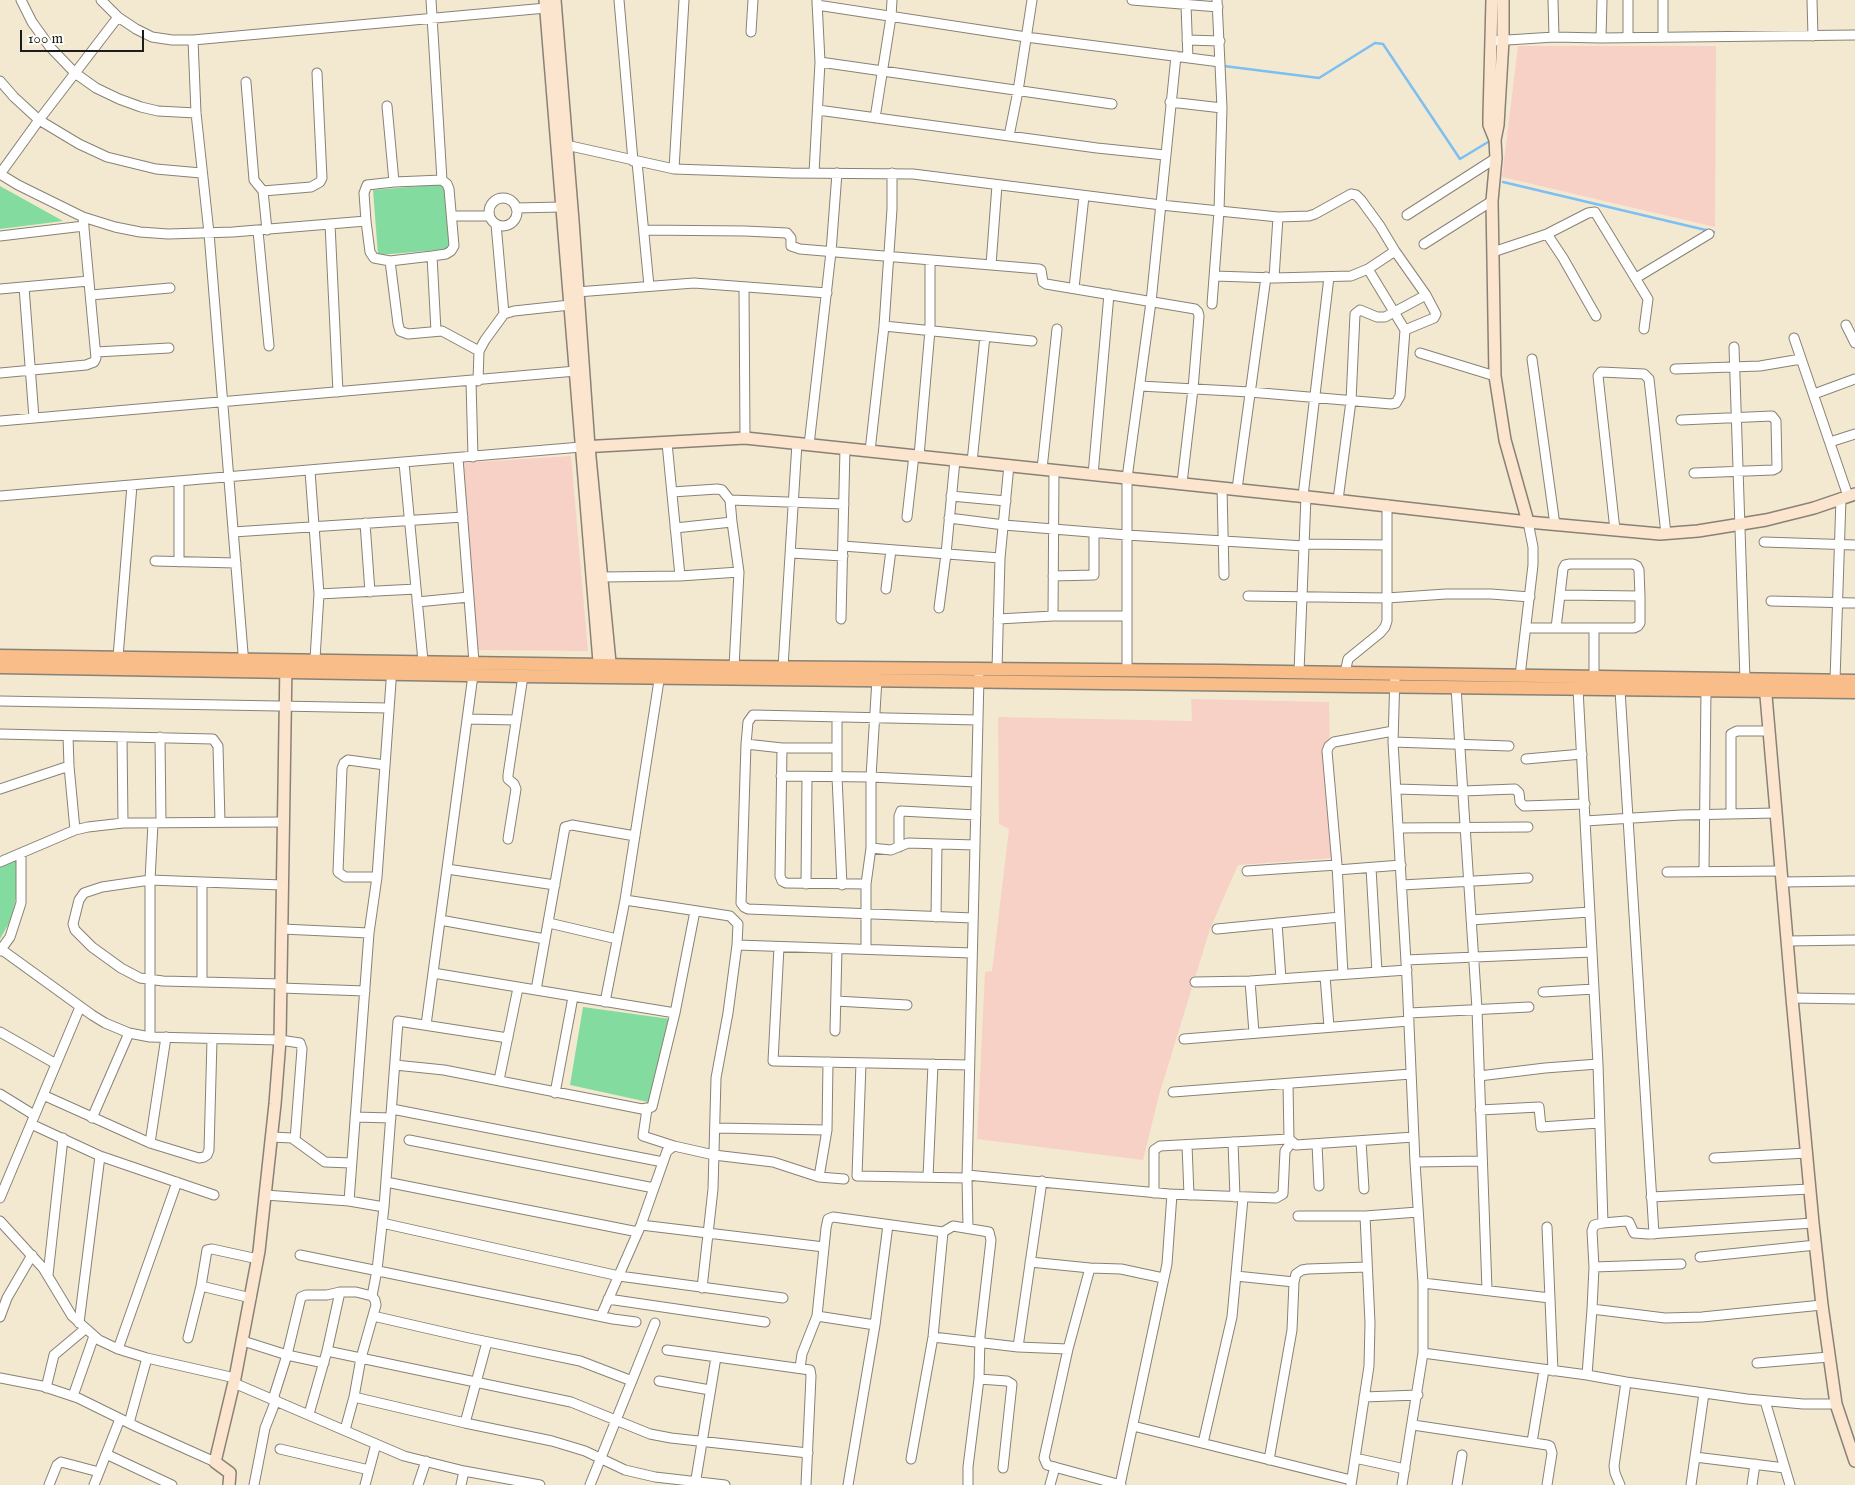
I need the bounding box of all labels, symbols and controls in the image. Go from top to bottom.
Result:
scale bar [22,20,146,52]
text: 100 m [28,29,63,48]

